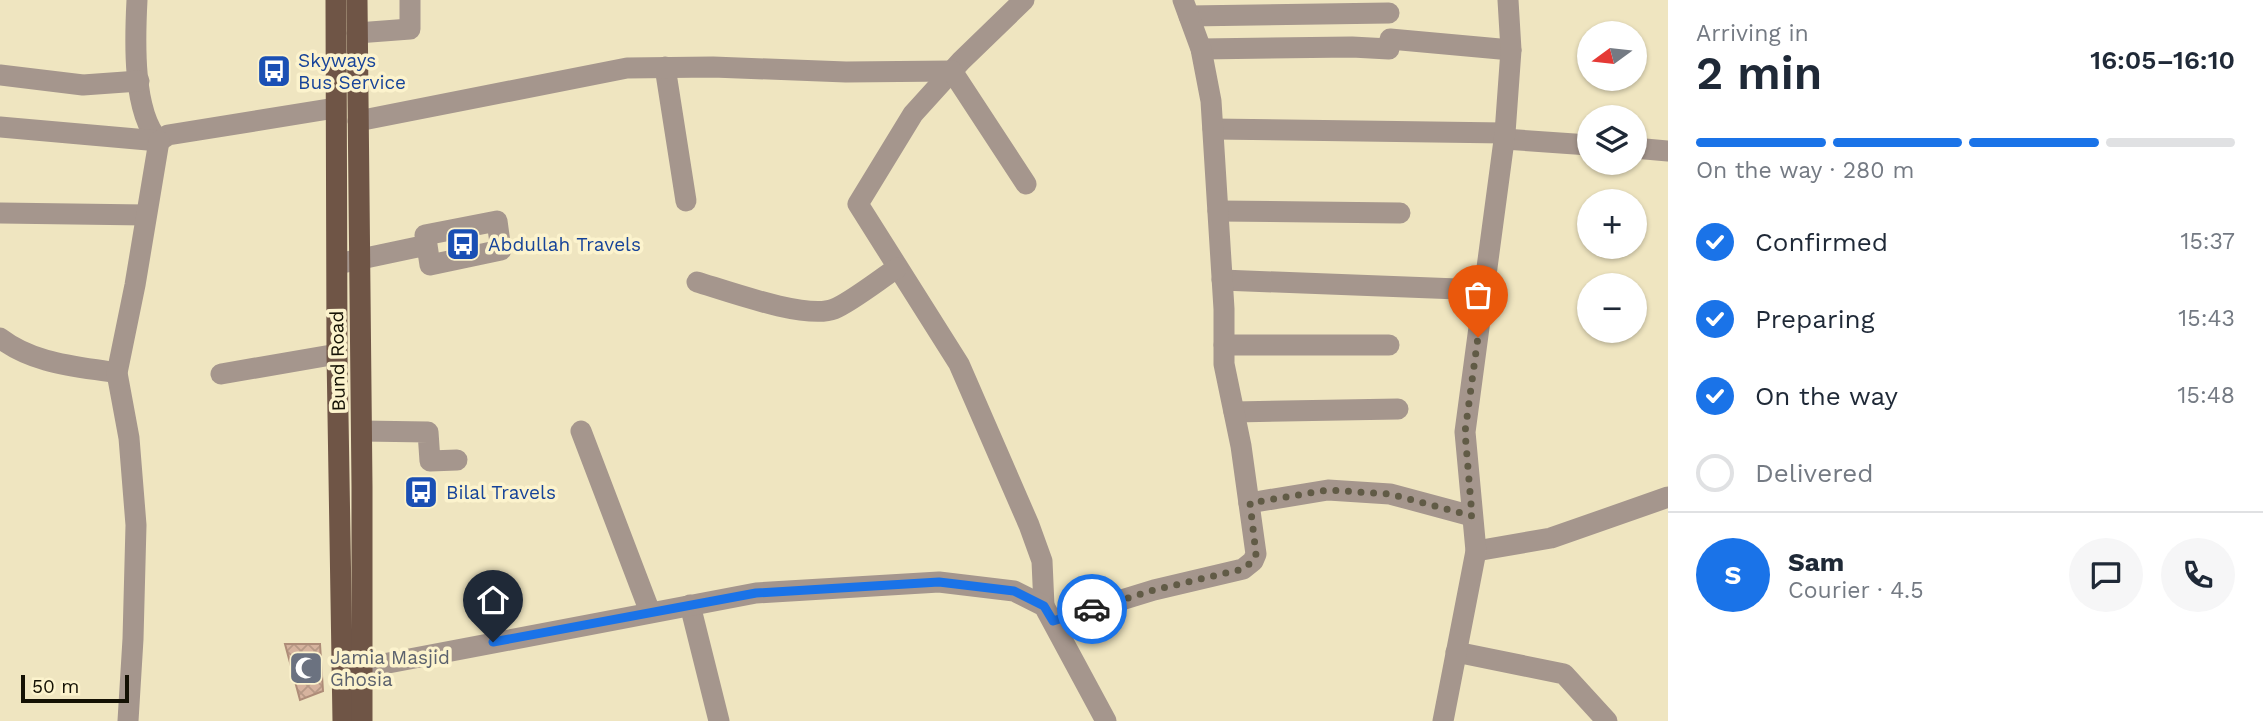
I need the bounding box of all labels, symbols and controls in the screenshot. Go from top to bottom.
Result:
text: Arriving in [1696,20,1809,47]
north arrow [1577,21,1647,91]
map controls [1577,21,1647,343]
text: 16:05–16:10 [2090,45,2235,75]
text: 2 min [1696,46,1822,100]
place label: Skyways Bus Service [298,49,406,94]
bus stop icon: Skyways Bus Service [255,52,293,90]
button: layers [1577,105,1647,175]
text: On the way · 280 m [1696,157,1914,184]
button: + [1577,189,1647,259]
icon: check [1696,223,1734,261]
bus stop icon: Abdullah Travels [444,225,482,263]
text: Confirmed [1755,227,1888,257]
text: 15:37 [2180,228,2235,255]
place label: Abdullah Travels [488,233,641,256]
pin [1448,265,1508,337]
button: − [1577,273,1647,343]
icon: bag [1459,276,1497,314]
icon: check [1696,300,1734,338]
text: Preparing [1755,304,1875,334]
text: 15:43 [2178,305,2235,332]
street label: Bund Road [325,310,350,412]
icon: check [1696,377,1734,415]
text: On the way [1755,381,1898,411]
text: 15:48 [2178,382,2235,409]
text: Delivered [1755,458,1874,488]
bus stop icon: Bilal Travels [402,473,440,511]
place label: Bilal Travels [446,481,556,504]
button: chat [2069,538,2143,612]
button: phone [2161,538,2235,612]
text: Sam [1788,547,1844,577]
text: S [1725,560,1741,590]
pin [463,570,523,642]
courier [1057,574,1127,644]
text: Courier · 4.5 [1788,577,1924,604]
icon: home [474,581,512,619]
icon: car [1073,590,1111,628]
place label: Jamia Masjid Ghosia [330,646,450,691]
mosque icon: Jamia Masjid Ghosia [287,649,325,687]
scale bar [21,672,130,704]
text: 50 m [32,675,79,698]

